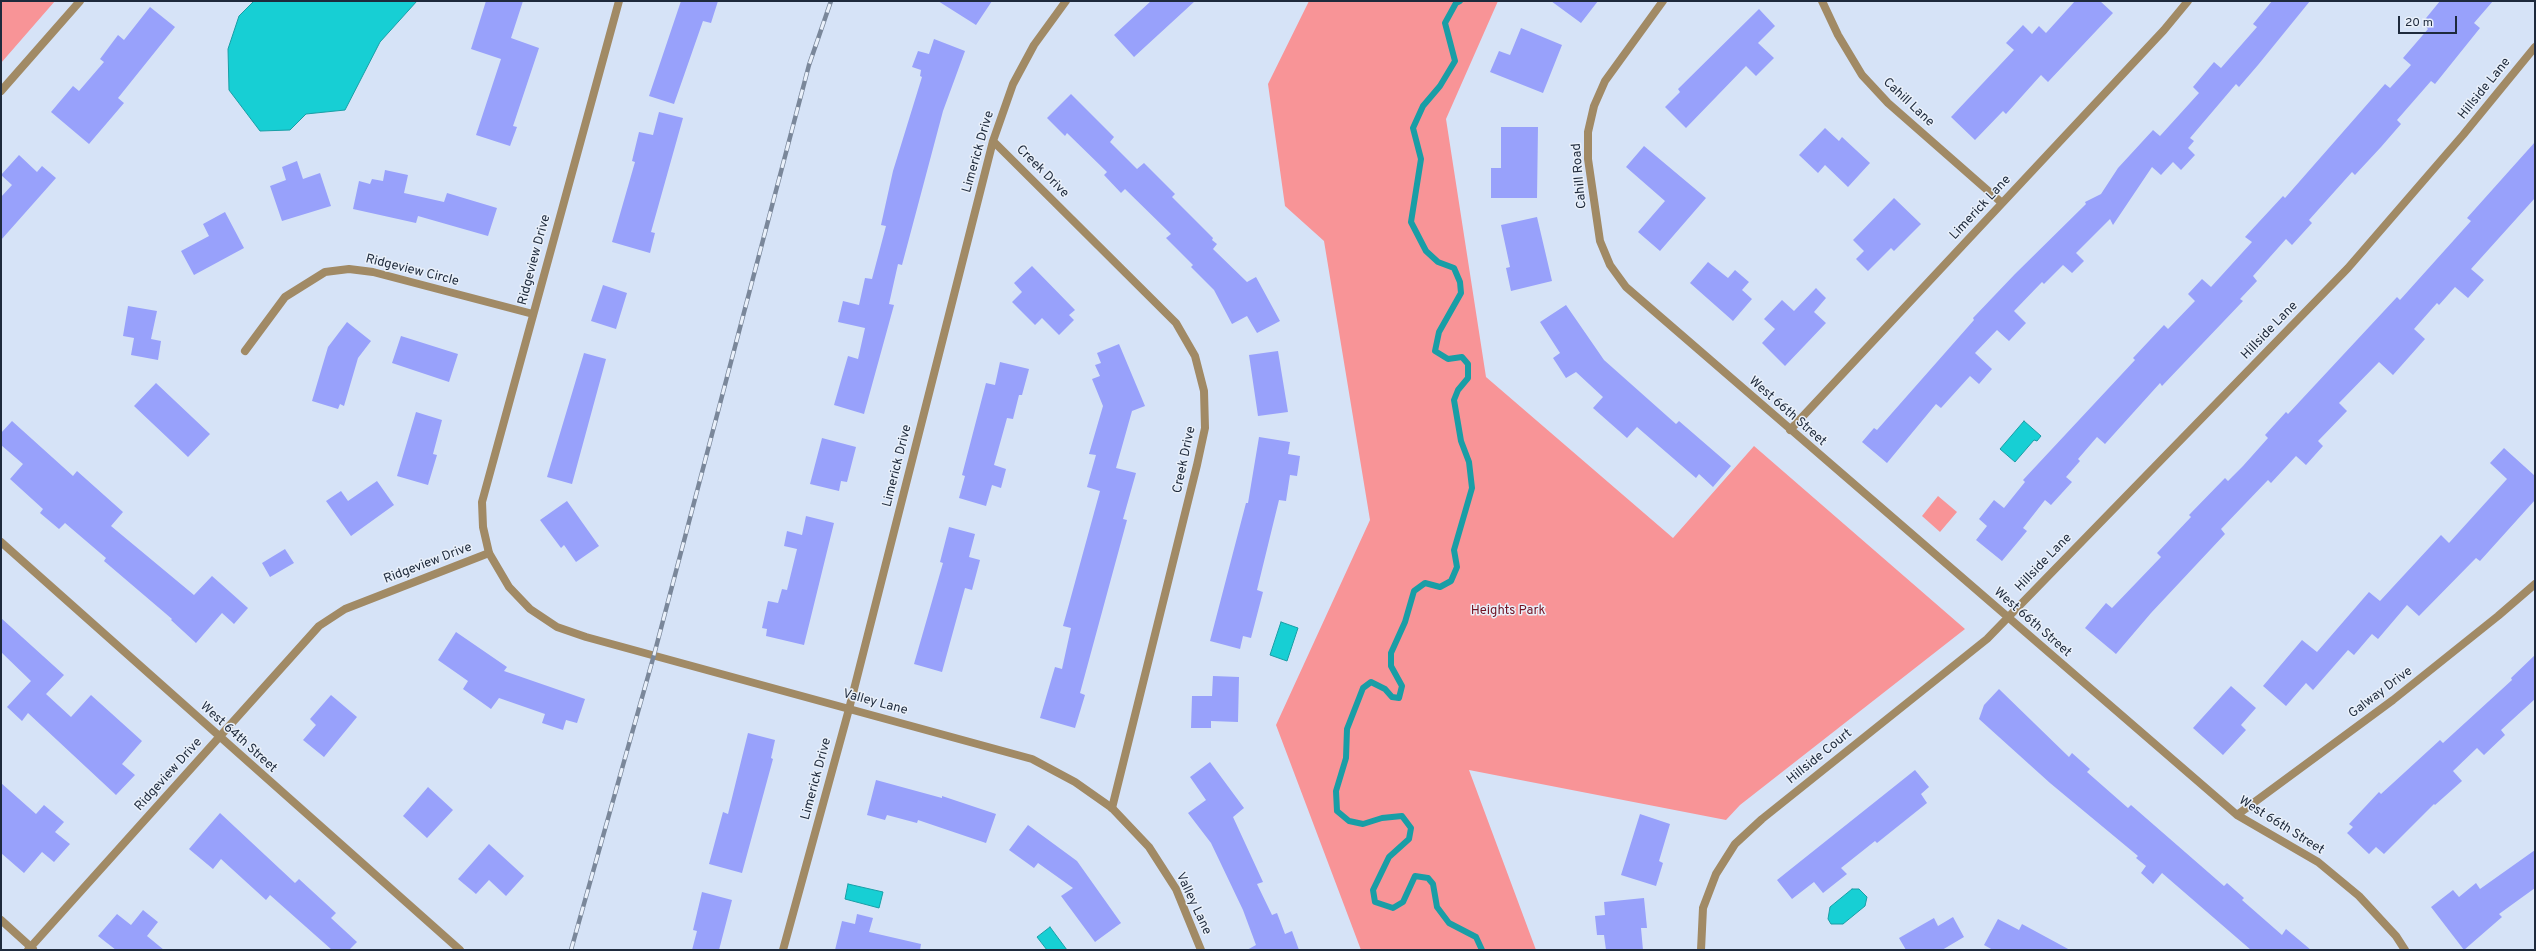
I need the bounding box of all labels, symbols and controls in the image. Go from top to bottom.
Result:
scale bar [2400,8,2459,34]
text: 20 m [2405,15,2433,31]
street label: Hillside Lane [2455,55,2515,123]
street label: Cahill Lane [1879,75,1937,131]
street label: Limerick Drive [960,109,998,195]
street label: Creek Drive [1012,142,1072,202]
street label: Cahill Road [1569,143,1591,209]
street label: Limerick Lane [1947,173,2015,243]
street label: Ridgeview Drive [515,213,555,307]
street label: Ridgeview Circle [364,252,460,290]
street label: Hillside Lane [2238,299,2302,363]
street label: West 66th Street [1745,374,1829,450]
street label: Limerick Drive [880,423,916,509]
street label: Creek Drive [1170,425,1200,495]
street label: Hillside Lane [2012,531,2076,595]
street label: Ridgeview Drive [382,540,474,588]
street label: West 66th Street [1990,585,2074,661]
park label: Heights Park [1471,603,1545,619]
street label: Galway Drive [2346,664,2416,722]
street label: Valley Lane [841,687,909,719]
street label: West 64th Street [196,699,280,777]
street label: Hillside Court [1784,726,1856,788]
street label: Ridgeview Drive [132,735,206,815]
street label: Limerick Drive [799,736,835,822]
street label: West 66th Street [2235,793,2327,859]
street label: Valley Lane [1172,870,1214,938]

